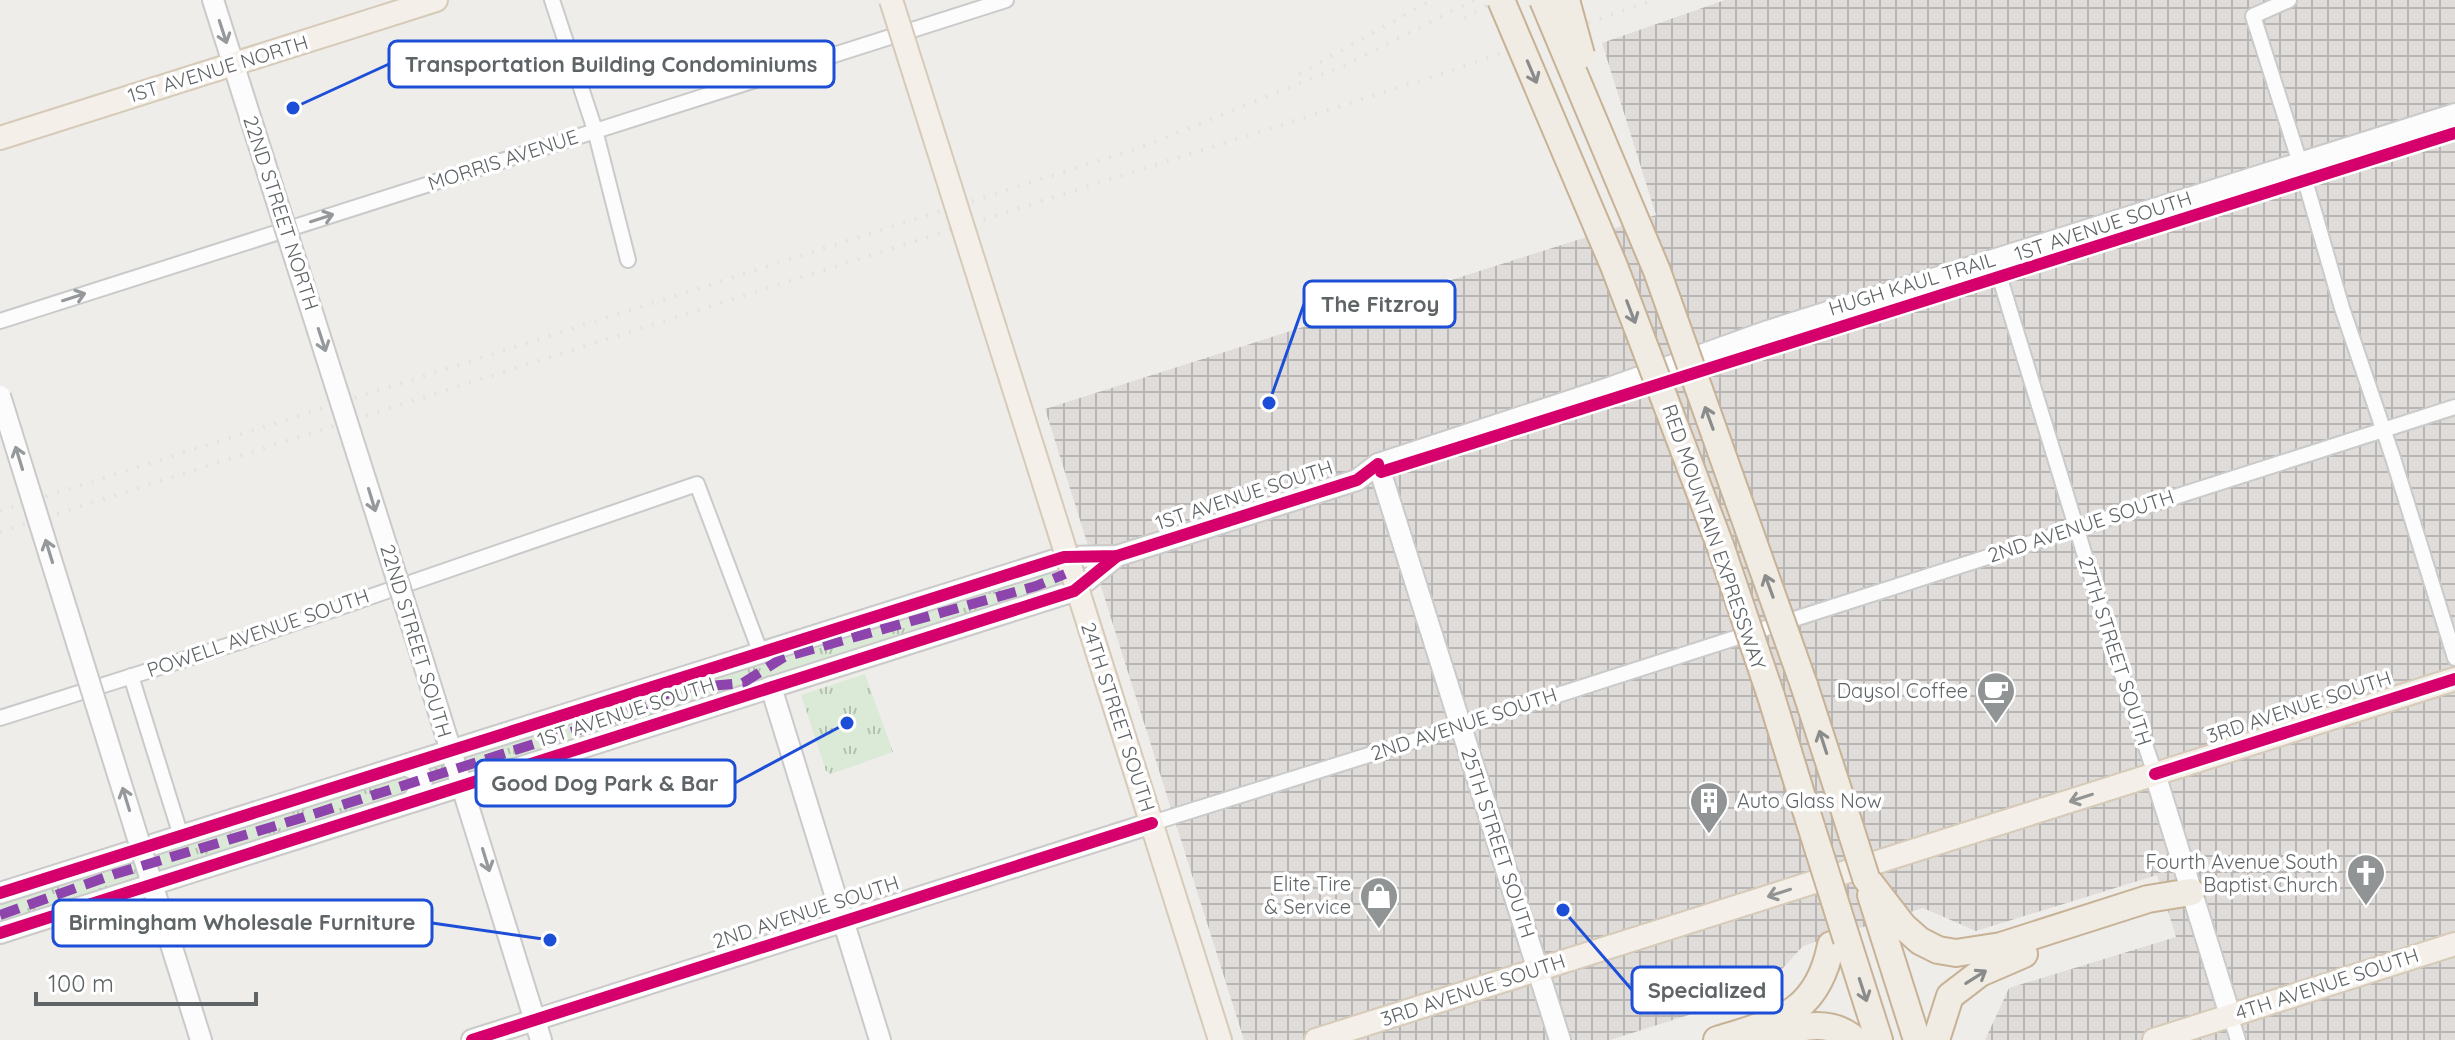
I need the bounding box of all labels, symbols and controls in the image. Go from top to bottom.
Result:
one-way arrow [217,20,232,45]
street label: 1ST AVENUE NORTH [125,29,311,108]
callout: Transportation Building Condominiums [389,41,834,87]
text: Transportation Building Condominiums [405,50,817,78]
one-way arrow [1525,59,1540,84]
street label: 22ND STREET NORTH [238,112,325,313]
street label: MORRIS AVENUE [425,123,581,196]
street label: 1ST AVENUE SOUTH [2011,185,2195,266]
one-way arrow [309,209,334,224]
street label: HUGH KAUL TRAIL [1825,246,1999,321]
callout: The Fitzroy [1304,281,1455,327]
one-way arrow [61,289,87,304]
text: The Fitzroy [1321,290,1439,318]
one-way arrow [1625,299,1640,324]
one-way arrow [315,328,330,353]
street label: RED MOUNTAIN EXPRESSWAY [1657,401,1772,673]
one-way arrow [1701,406,1715,431]
one-way arrow [11,445,26,470]
street label: 1ST AVENUE SOUTH [1152,454,1336,535]
street label: 2ND AVENUE SOUTH [1985,484,2177,567]
one-way arrow [365,486,380,512]
one-way arrow [40,539,55,564]
street label: 22ND STREET SOUTH [375,541,458,741]
street label: 27TH STREET SOUTH [2073,553,2158,748]
one-way arrow [1761,574,1775,598]
street label: POWELL AVENUE SOUTH [143,583,372,682]
street label: 24TH STREET SOUTH [1076,619,1161,815]
street label: 3RD AVENUE SOUTH [2203,665,2394,748]
cafe icon: Daysol Coffee [1975,670,2017,725]
street label: 1ST AVENUE SOUTH [534,671,718,752]
place label: Daysol Coffee [1837,678,1968,703]
street label: 2ND AVENUE SOUTH [1368,682,1560,765]
one-way arrow [1814,730,1829,755]
street label: 25TH STREET SOUTH [1456,745,1541,941]
callout: Good Dog Park & Bar [476,760,735,806]
text: Good Dog Park & Bar [491,769,719,797]
building icon: Auto Glass Now [1688,780,1730,835]
one-way arrow [118,787,133,813]
place label: Auto Glass Now [1737,788,1882,813]
one-way arrow [2068,791,2093,806]
one-way arrow [479,847,494,872]
place label: Fourth Avenue South Baptist Church [2146,849,2338,897]
church icon: Fourth Avenue South Baptist Church [2345,852,2387,907]
street label: 2ND AVENUE SOUTH [710,870,902,953]
place label: Elite Tire & Service [1264,871,1351,919]
shop icon: Elite Tire & Service [1358,875,1400,930]
one-way arrow [1767,886,1793,901]
callout: Birmingham Wholesale Furniture [53,900,432,946]
text: Birmingham Wholesale Furniture [68,908,416,936]
street label: 4TH AVENUE SOUTH [2232,942,2422,1025]
street label: 3RD AVENUE SOUTH [1377,948,1568,1031]
scale bar [36,956,256,1006]
callout: Specialized [1632,967,1782,1013]
text: 100 m [48,968,114,998]
one-way arrow [1964,968,1987,984]
text: Specialized [1648,976,1766,1004]
one-way arrow [1857,977,1872,1002]

